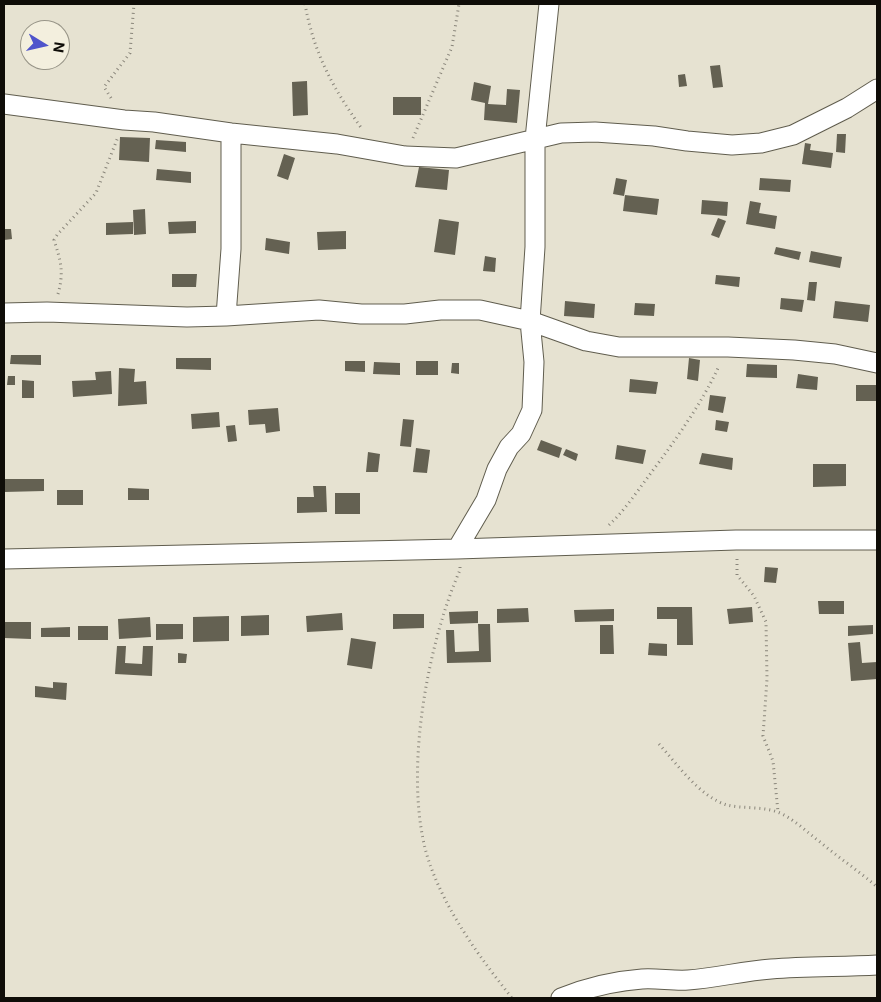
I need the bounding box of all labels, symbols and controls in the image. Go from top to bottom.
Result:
north arrow [20,20,70,70]
text: N [50,41,69,54]

